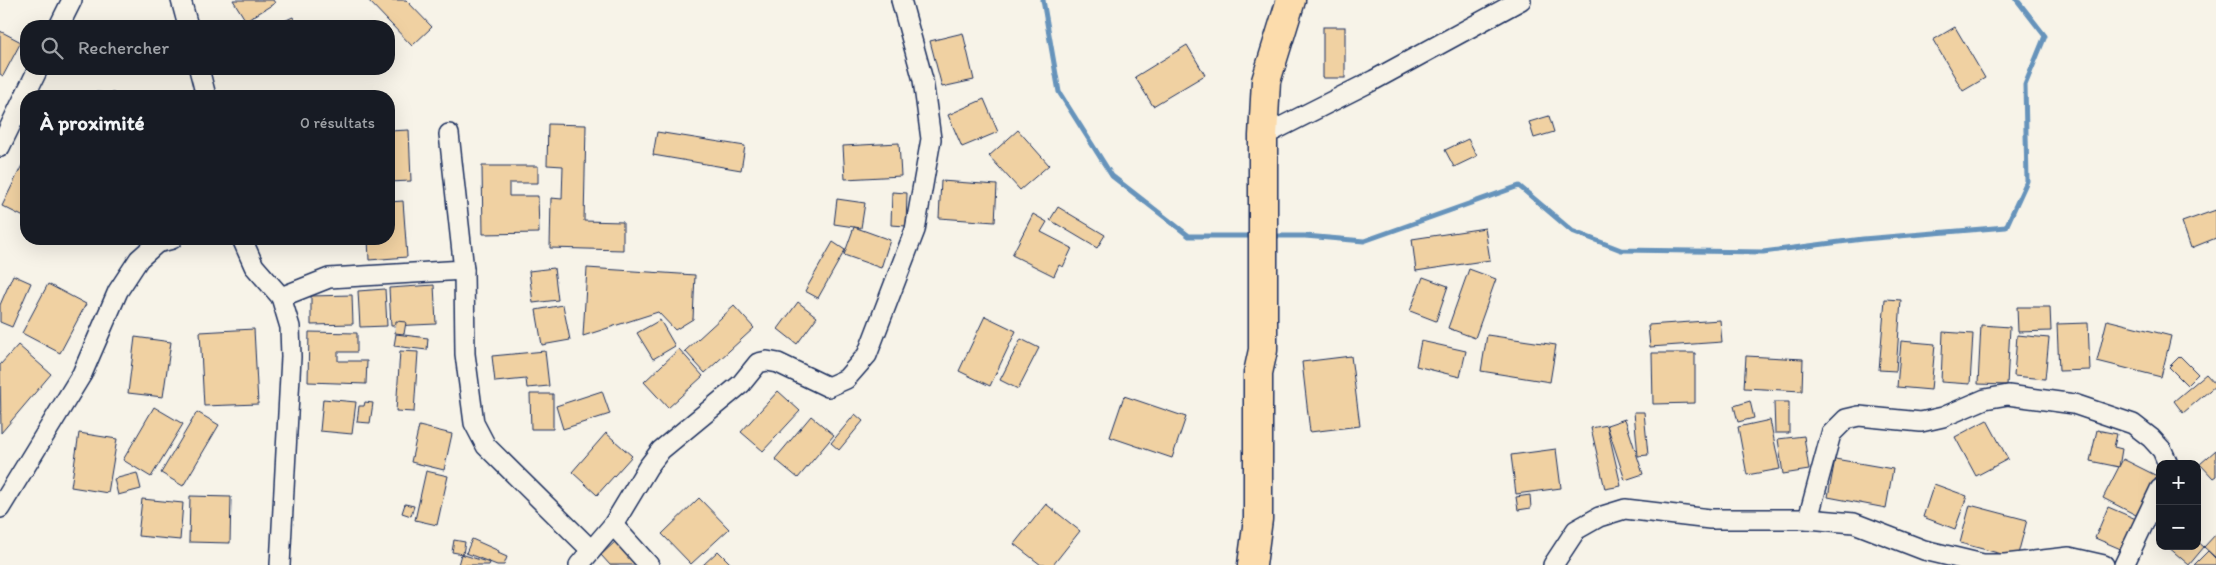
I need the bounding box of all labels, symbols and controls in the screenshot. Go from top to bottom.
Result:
search box [20,20,395,75]
icon: search [38,34,66,62]
text: Rechercher [78,36,169,59]
text: À proximité [40,110,145,135]
text: 0 résultats [300,113,375,132]
map controls [2156,460,2201,550]
button: + [2156,460,2201,505]
button: − [2156,505,2201,550]

